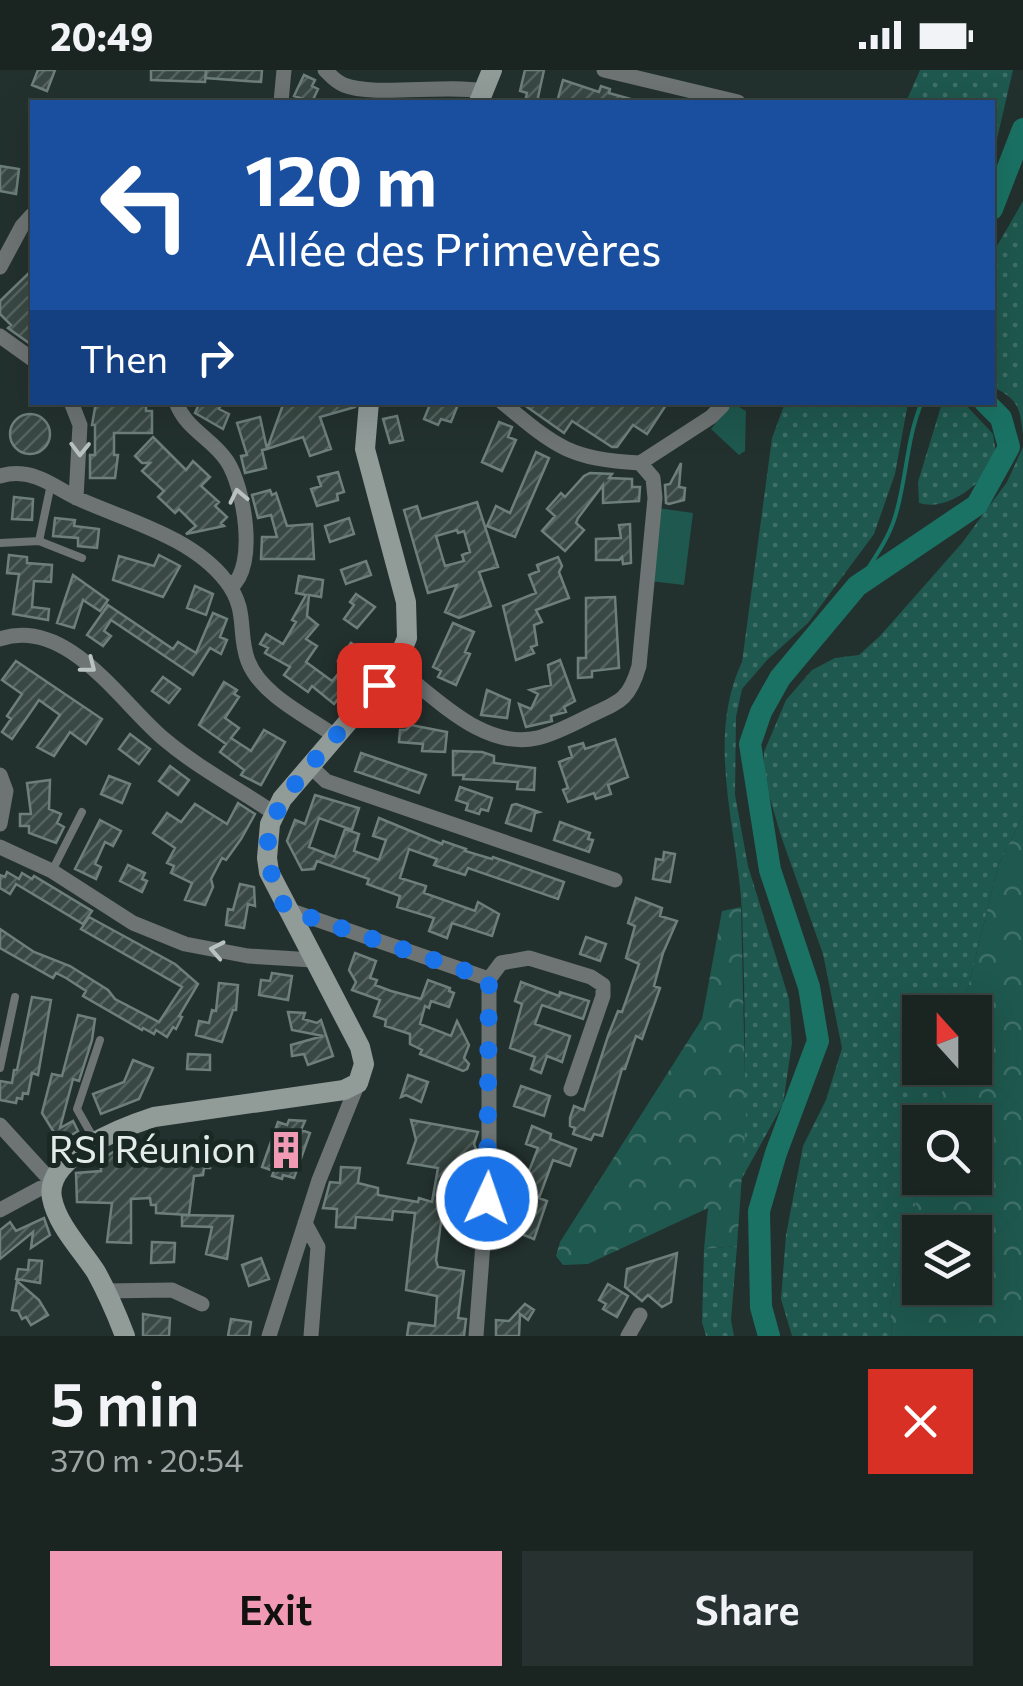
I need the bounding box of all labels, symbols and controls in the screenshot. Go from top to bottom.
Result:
text: 20:49 [50,12,153,59]
text: 120 m [245,135,437,220]
icon: left [80,140,210,270]
text: Allée des Primevères [245,220,661,275]
icon: right [188,330,243,385]
text: Then [80,334,168,381]
one-way arrow [69,442,91,458]
one-way arrow [229,488,250,505]
pin [337,643,422,728]
one-way arrow [77,654,95,672]
icon: arrive [352,658,407,713]
one-way arrow [208,941,225,962]
north arrow [902,995,992,1085]
map controls [902,995,992,1305]
button: search [902,1105,992,1195]
place label: RSI Réunion [49,1124,256,1171]
building icon: RSI Réunion [265,1129,307,1171]
position arrow [435,1147,539,1251]
button: layers [902,1215,992,1305]
text: 5 min [50,1365,200,1438]
button: close [868,1369,973,1474]
text: 370 m · 20:54 [50,1439,243,1479]
button: Exit [50,1551,502,1666]
button: Share [522,1551,973,1666]

